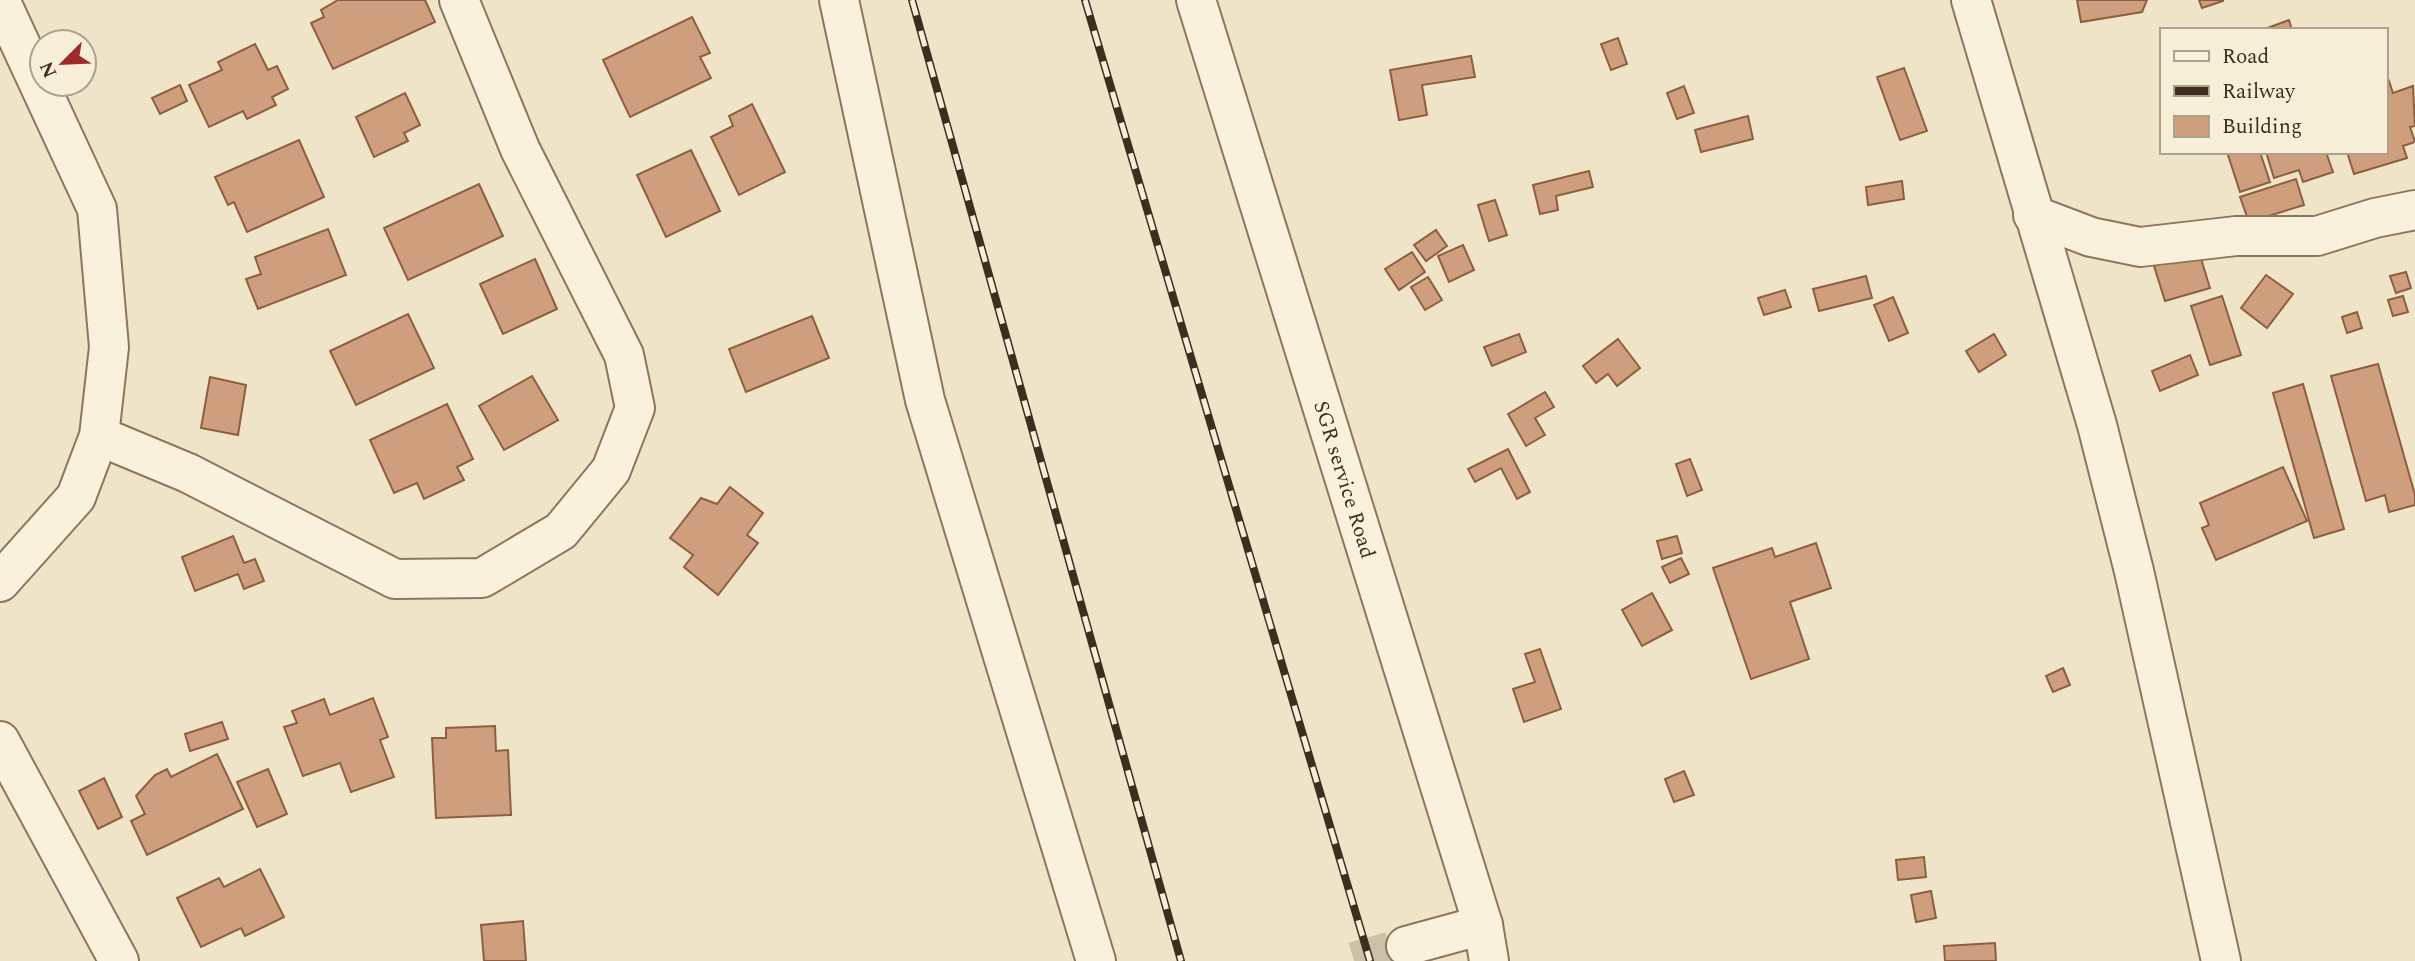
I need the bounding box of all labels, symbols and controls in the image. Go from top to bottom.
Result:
north arrow [28,28,98,98]
legend [2160,28,2387,154]
text: Road [2222,41,2269,73]
text: N [32,56,65,82]
text: Railway [2222,76,2296,108]
text: Building [2222,111,2302,143]
street label: SGR service Road [1304,397,1383,563]

